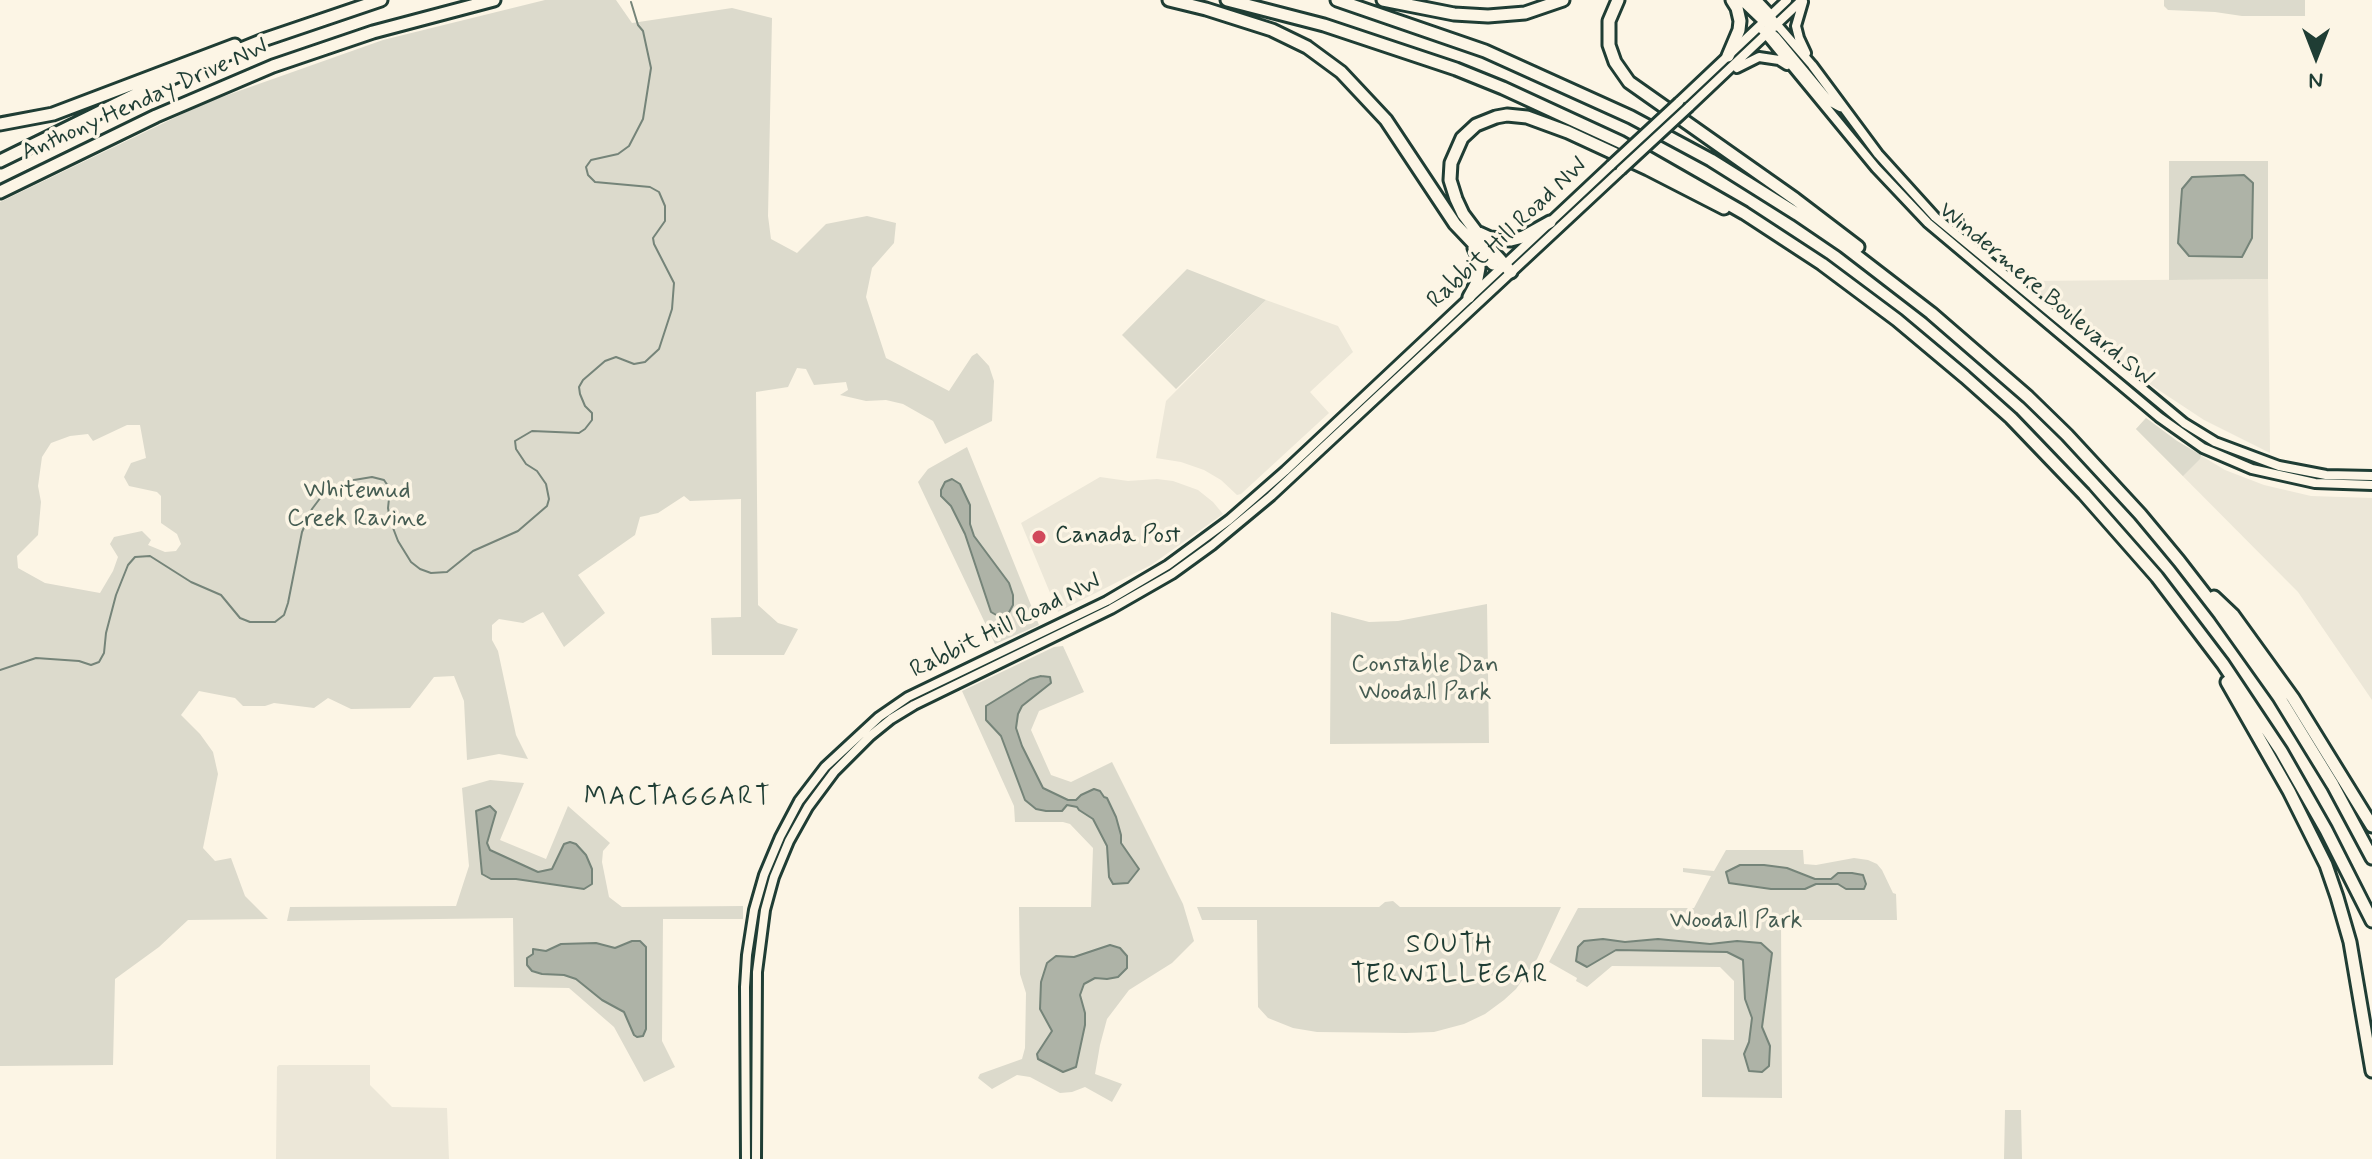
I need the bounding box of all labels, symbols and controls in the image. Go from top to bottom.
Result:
north arrow [2276,16,2356,96]
street label: Anthony Henday Drive NW [17,34,273,168]
text: N [2309,66,2323,94]
street label: Rabbit Hill Road NW [1422,152,1594,316]
street label: Windermere Boulevard SW [1932,197,2158,393]
park label: Whitemud Creek Ravine [287,478,427,534]
place label: Canada Post [1055,523,1181,551]
marker: Canada Post [1030,528,1048,546]
street label: Rabbit Hill Road NW [906,568,1106,686]
park label: Constable Dan Woodall Park [1351,652,1499,708]
district label: MACTAGGART [584,783,772,815]
park label: Woodall Park [1670,908,1802,936]
district label: SOUTH TERWILLEGAR [1352,931,1548,992]

